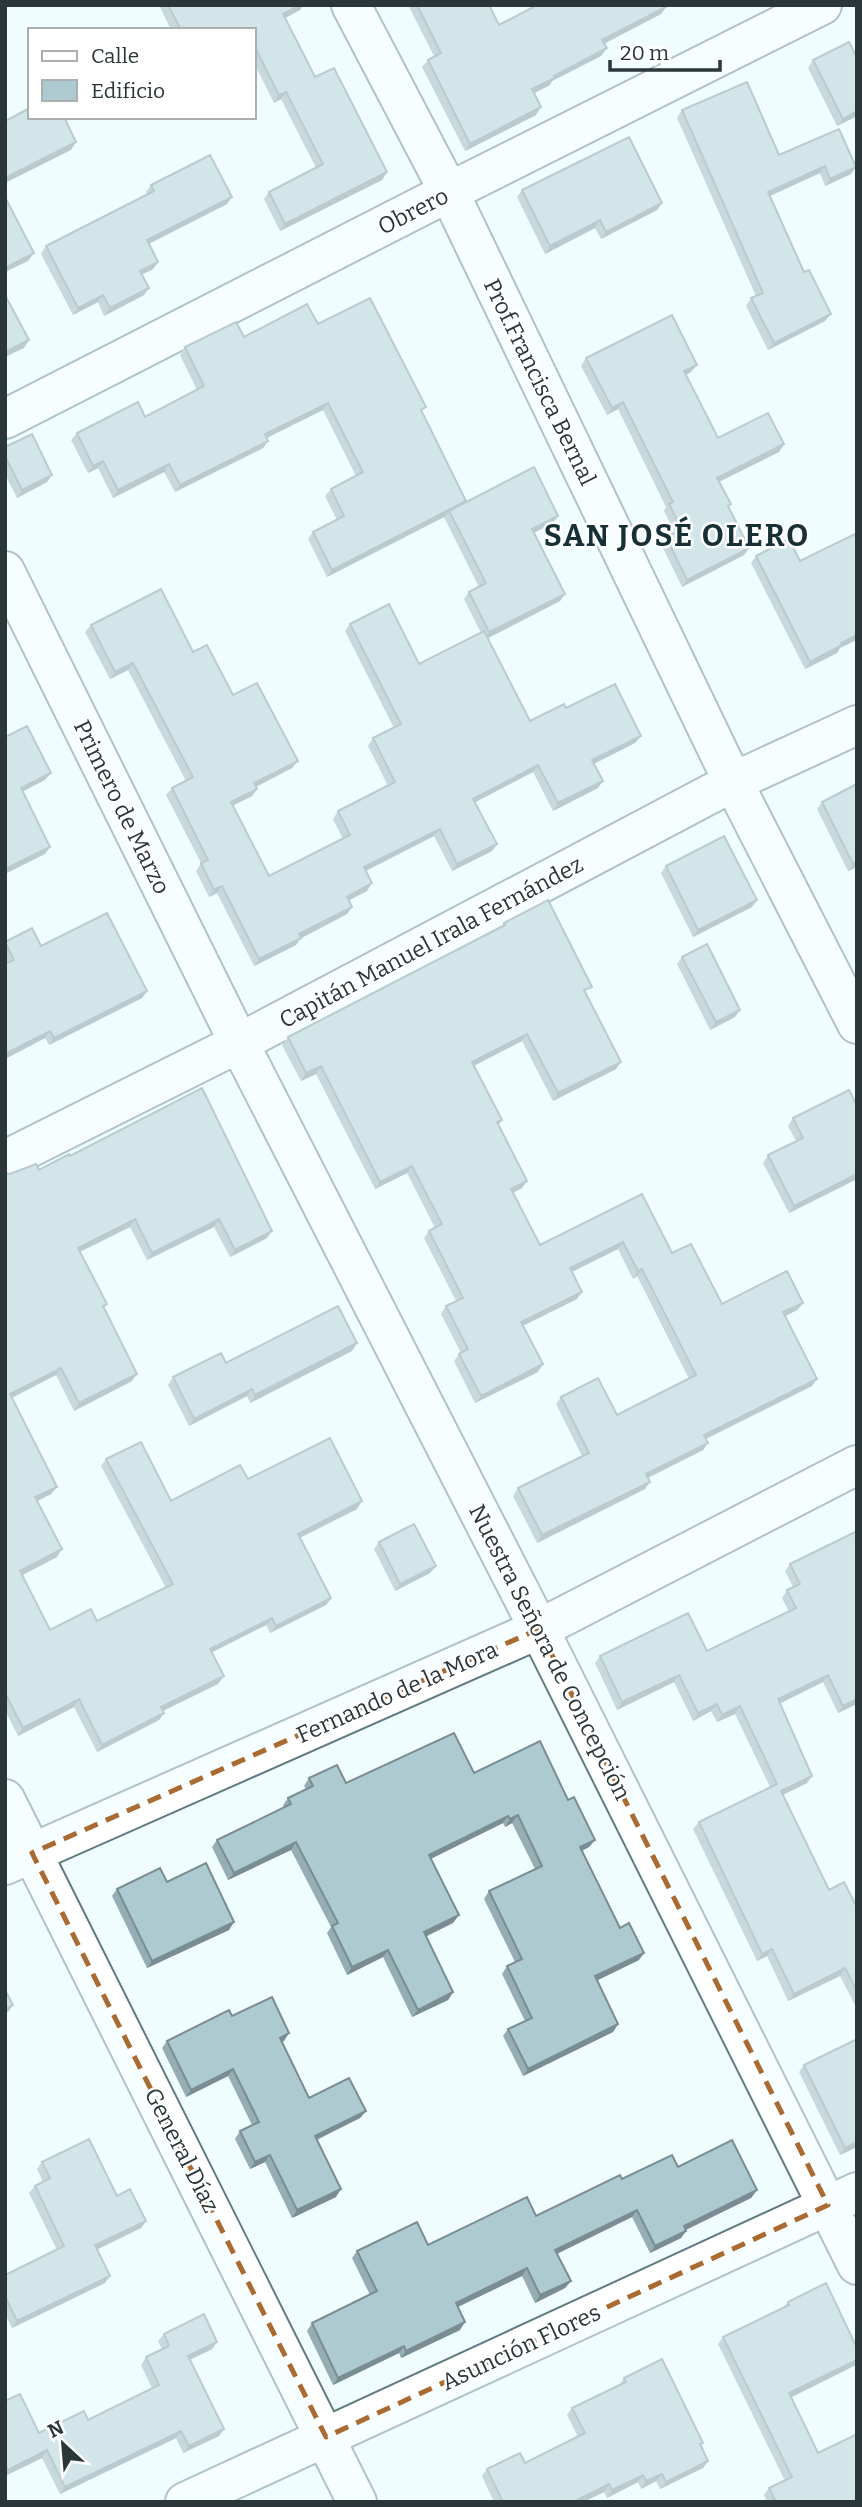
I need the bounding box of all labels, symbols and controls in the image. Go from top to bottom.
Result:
legend [28,28,256,119]
scale bar [610,28,720,72]
text: 20 m [620,40,669,66]
text: Calle [91,43,139,69]
text: Edificio [91,78,165,104]
street label: Obrero [373,181,453,241]
street label: Prof.Francisca Bernal [478,274,602,490]
district label: SAN JOSÉ OLERO [544,516,810,554]
street label: Primero de Marzo [68,715,176,899]
street label: Capitán Manuel Irala Fernández [274,850,588,1034]
street label: Nuestra Señora de Concepción [463,1499,637,1805]
street label: Fernando de la Mora [292,1635,502,1749]
street label: General Díaz [139,2083,225,2217]
street label: Asunción Flores [437,2298,605,2396]
north arrow [28,2409,98,2479]
text: N [44,2415,68,2443]

